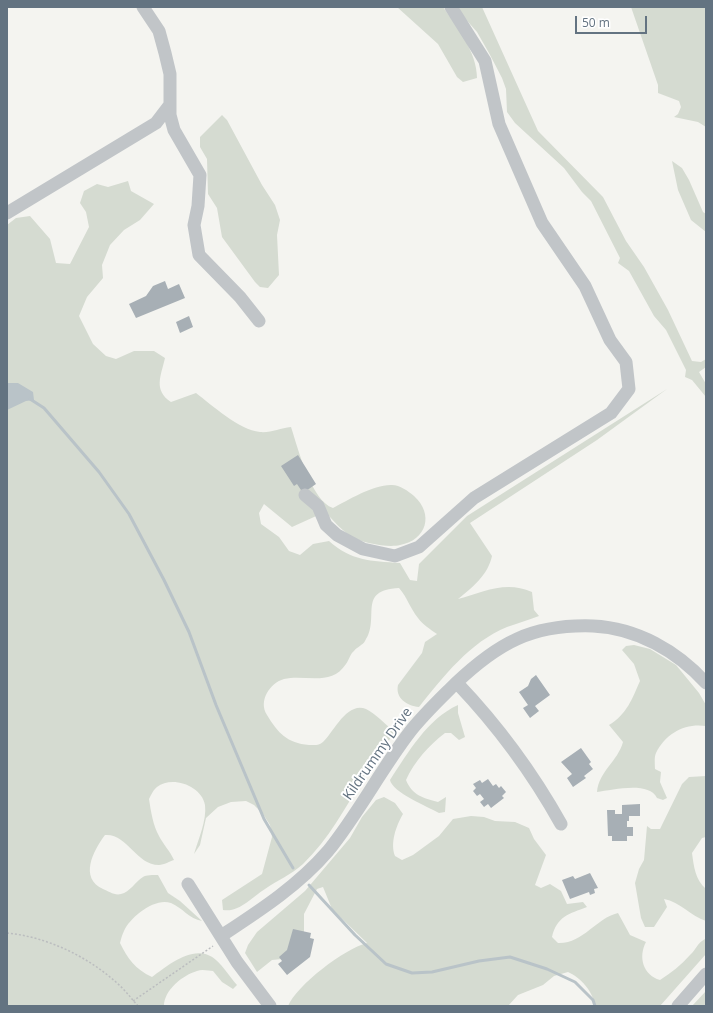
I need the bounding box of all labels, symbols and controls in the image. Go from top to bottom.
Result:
scale bar [577,8,649,34]
text: 50 m [582,14,610,31]
street label: Kildrummy Drive [340,704,416,804]

